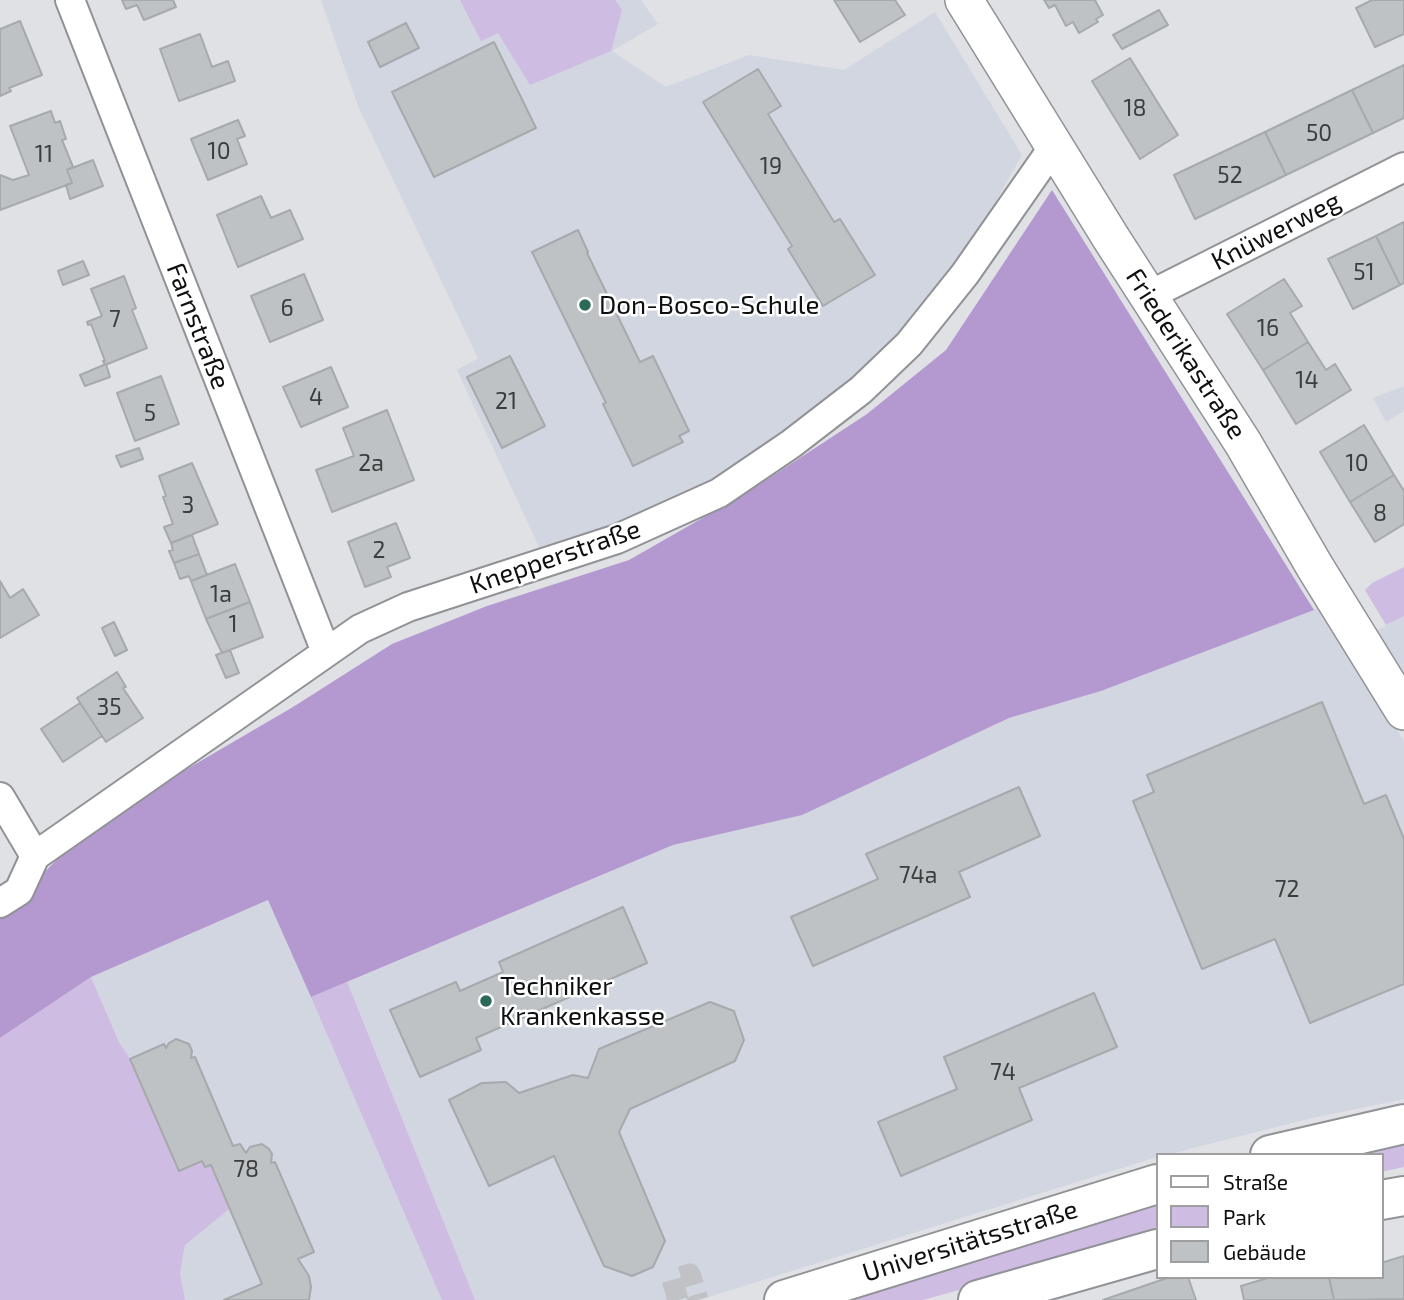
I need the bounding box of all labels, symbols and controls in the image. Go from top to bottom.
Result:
house number: 18 [1123,94,1147,122]
house number: 50 [1306,119,1332,147]
house number: 10 [207,137,231,165]
house number: 11 [35,140,53,168]
house number: 19 [760,152,782,180]
house number: 52 [1217,161,1243,189]
street label: Knüwerweg [1206,185,1346,277]
house number: 51 [1353,258,1375,286]
street label: Farnstraße [160,259,236,393]
street label: Friederikastraße [1119,263,1253,445]
place label: Don-Bosco-Schule [599,289,819,321]
house number: 6 [280,294,294,322]
marker: Don-Bosco-Schule [577,297,593,313]
house number: 7 [109,305,121,333]
house number: 16 [1257,314,1279,342]
house number: 14 [1295,366,1319,394]
house number: 4 [309,383,323,411]
house number: 21 [495,387,517,415]
house number: 5 [144,399,156,427]
house number: 2a [358,449,384,477]
house number: 10 [1345,449,1369,477]
house number: 3 [182,491,194,519]
house number: 8 [1373,499,1387,527]
street label: Knepperstraße [466,513,644,601]
house number: 2 [373,536,385,564]
house number: 1a [210,580,232,608]
house number: 1 [228,610,238,638]
house number: 35 [96,693,122,721]
house number: 74a [899,861,937,889]
house number: 72 [1275,875,1299,903]
place label: Techniker Krankenkasse [500,970,665,1032]
marker: Techniker Krankenkasse [478,993,494,1009]
house number: 74 [990,1058,1016,1086]
legend [1156,1153,1383,1279]
house number: 78 [233,1155,259,1183]
text: Straße [1223,1169,1288,1194]
street label: Universitätsstraße [859,1193,1081,1289]
text: Park [1223,1204,1266,1229]
text: Gebäude [1223,1239,1306,1264]

